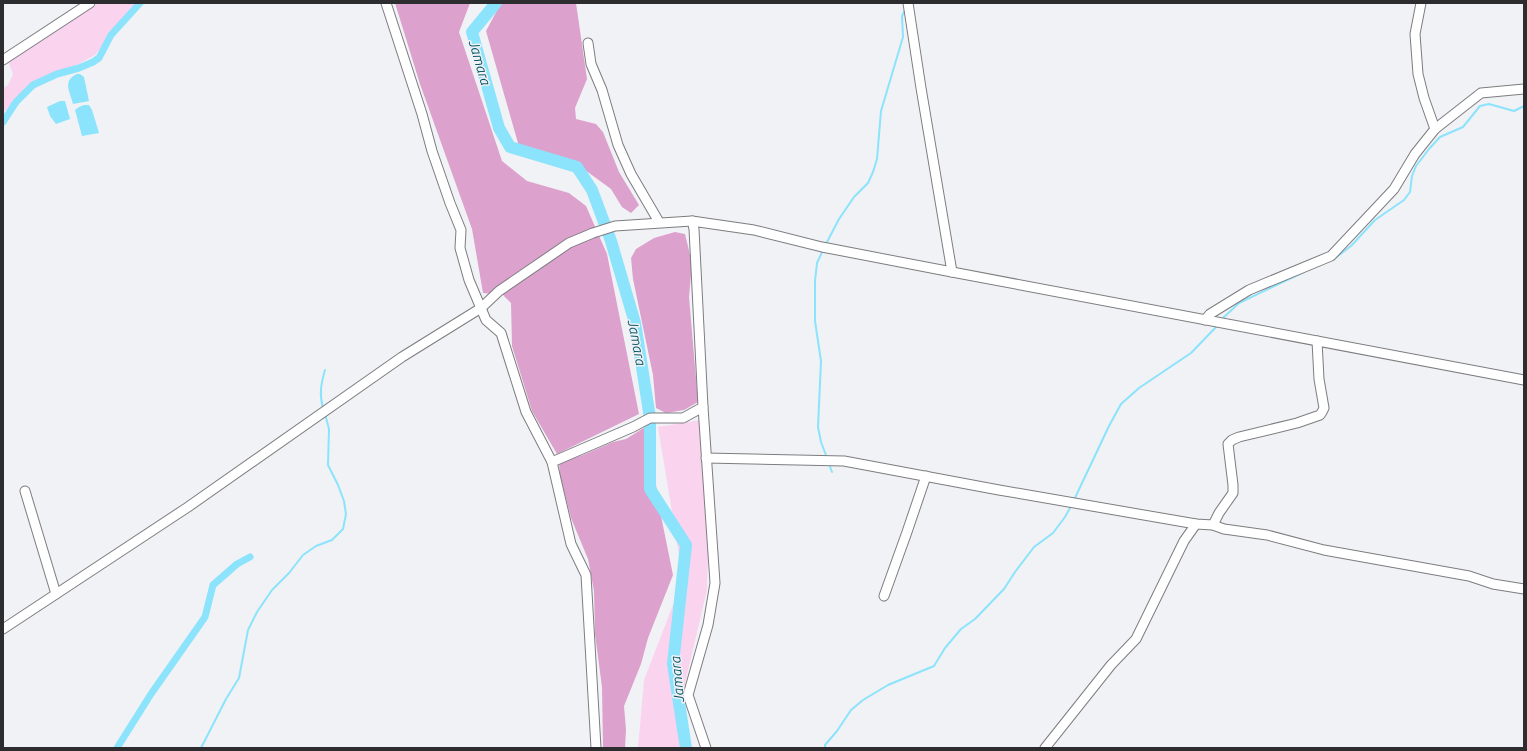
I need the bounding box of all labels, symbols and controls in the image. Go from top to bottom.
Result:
water label: Jamara [466,38,494,88]
water label: Jamara [625,318,649,368]
water label: Jamara [667,655,687,704]

